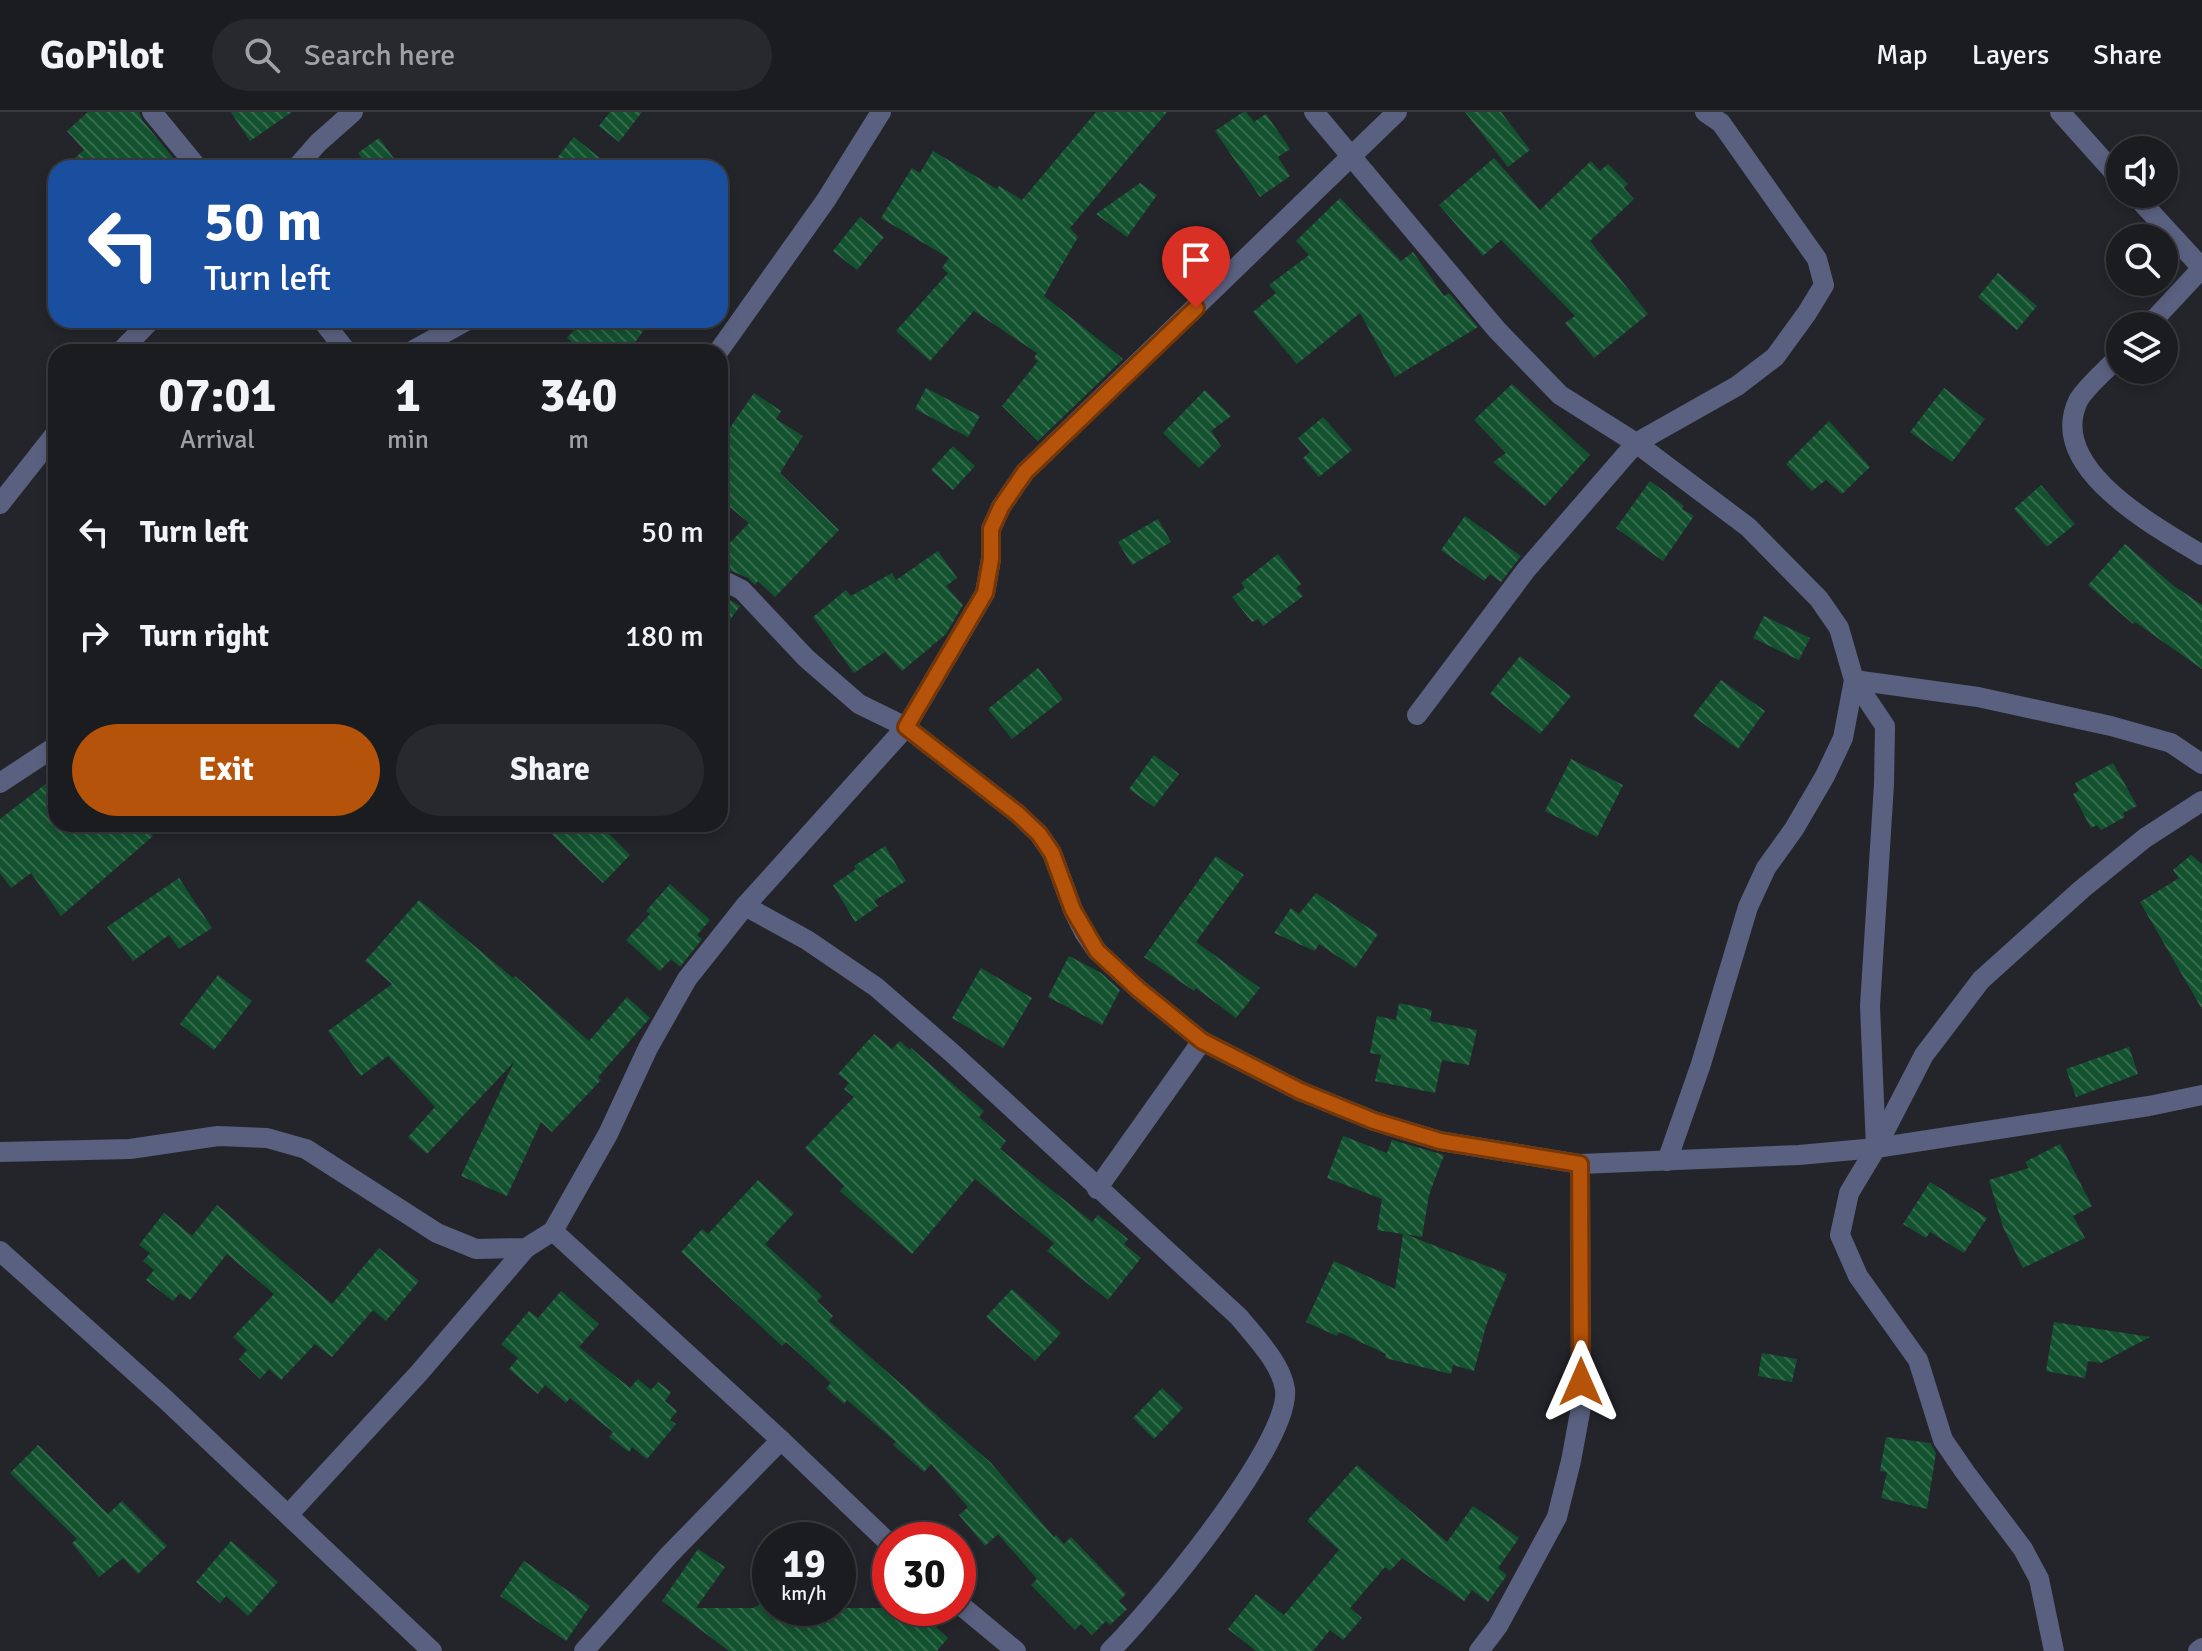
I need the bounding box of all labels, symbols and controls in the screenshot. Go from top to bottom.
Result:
search box [212,19,772,91]
text: GoPilot [40,32,164,79]
icon: search [240,33,284,77]
text: Search here [304,37,455,74]
text: Map [1876,38,1928,72]
text: Layers [1972,38,2049,72]
text: Share [2093,38,2162,72]
map controls [2106,136,2178,384]
button: sound [2106,136,2178,208]
text: 50 m [204,187,322,256]
icon: left [72,192,176,296]
button: search [2106,224,2178,296]
pin [1162,226,1230,308]
icon: arrive [1174,238,1218,282]
text: Turn left [204,256,331,301]
button: layers [2106,312,2178,384]
text: 07:01 [159,366,276,425]
text: 1 [395,366,421,425]
text: 340 [540,366,617,425]
text: Arrival [180,424,255,456]
text: min [387,424,429,456]
text: m [568,424,589,456]
icon: left [72,510,116,554]
text: Turn left [140,514,249,551]
text: 50 m [641,514,704,551]
icon: right [72,614,116,658]
text: Turn right [140,618,269,655]
text: 180 m [625,618,704,655]
button: Exit [72,724,380,816]
button: Share [396,724,704,816]
position arrow [1539,1340,1623,1424]
speed limit sign: 30 [872,1522,976,1626]
text: 19 [782,1539,826,1589]
text: km/h [781,1581,827,1606]

